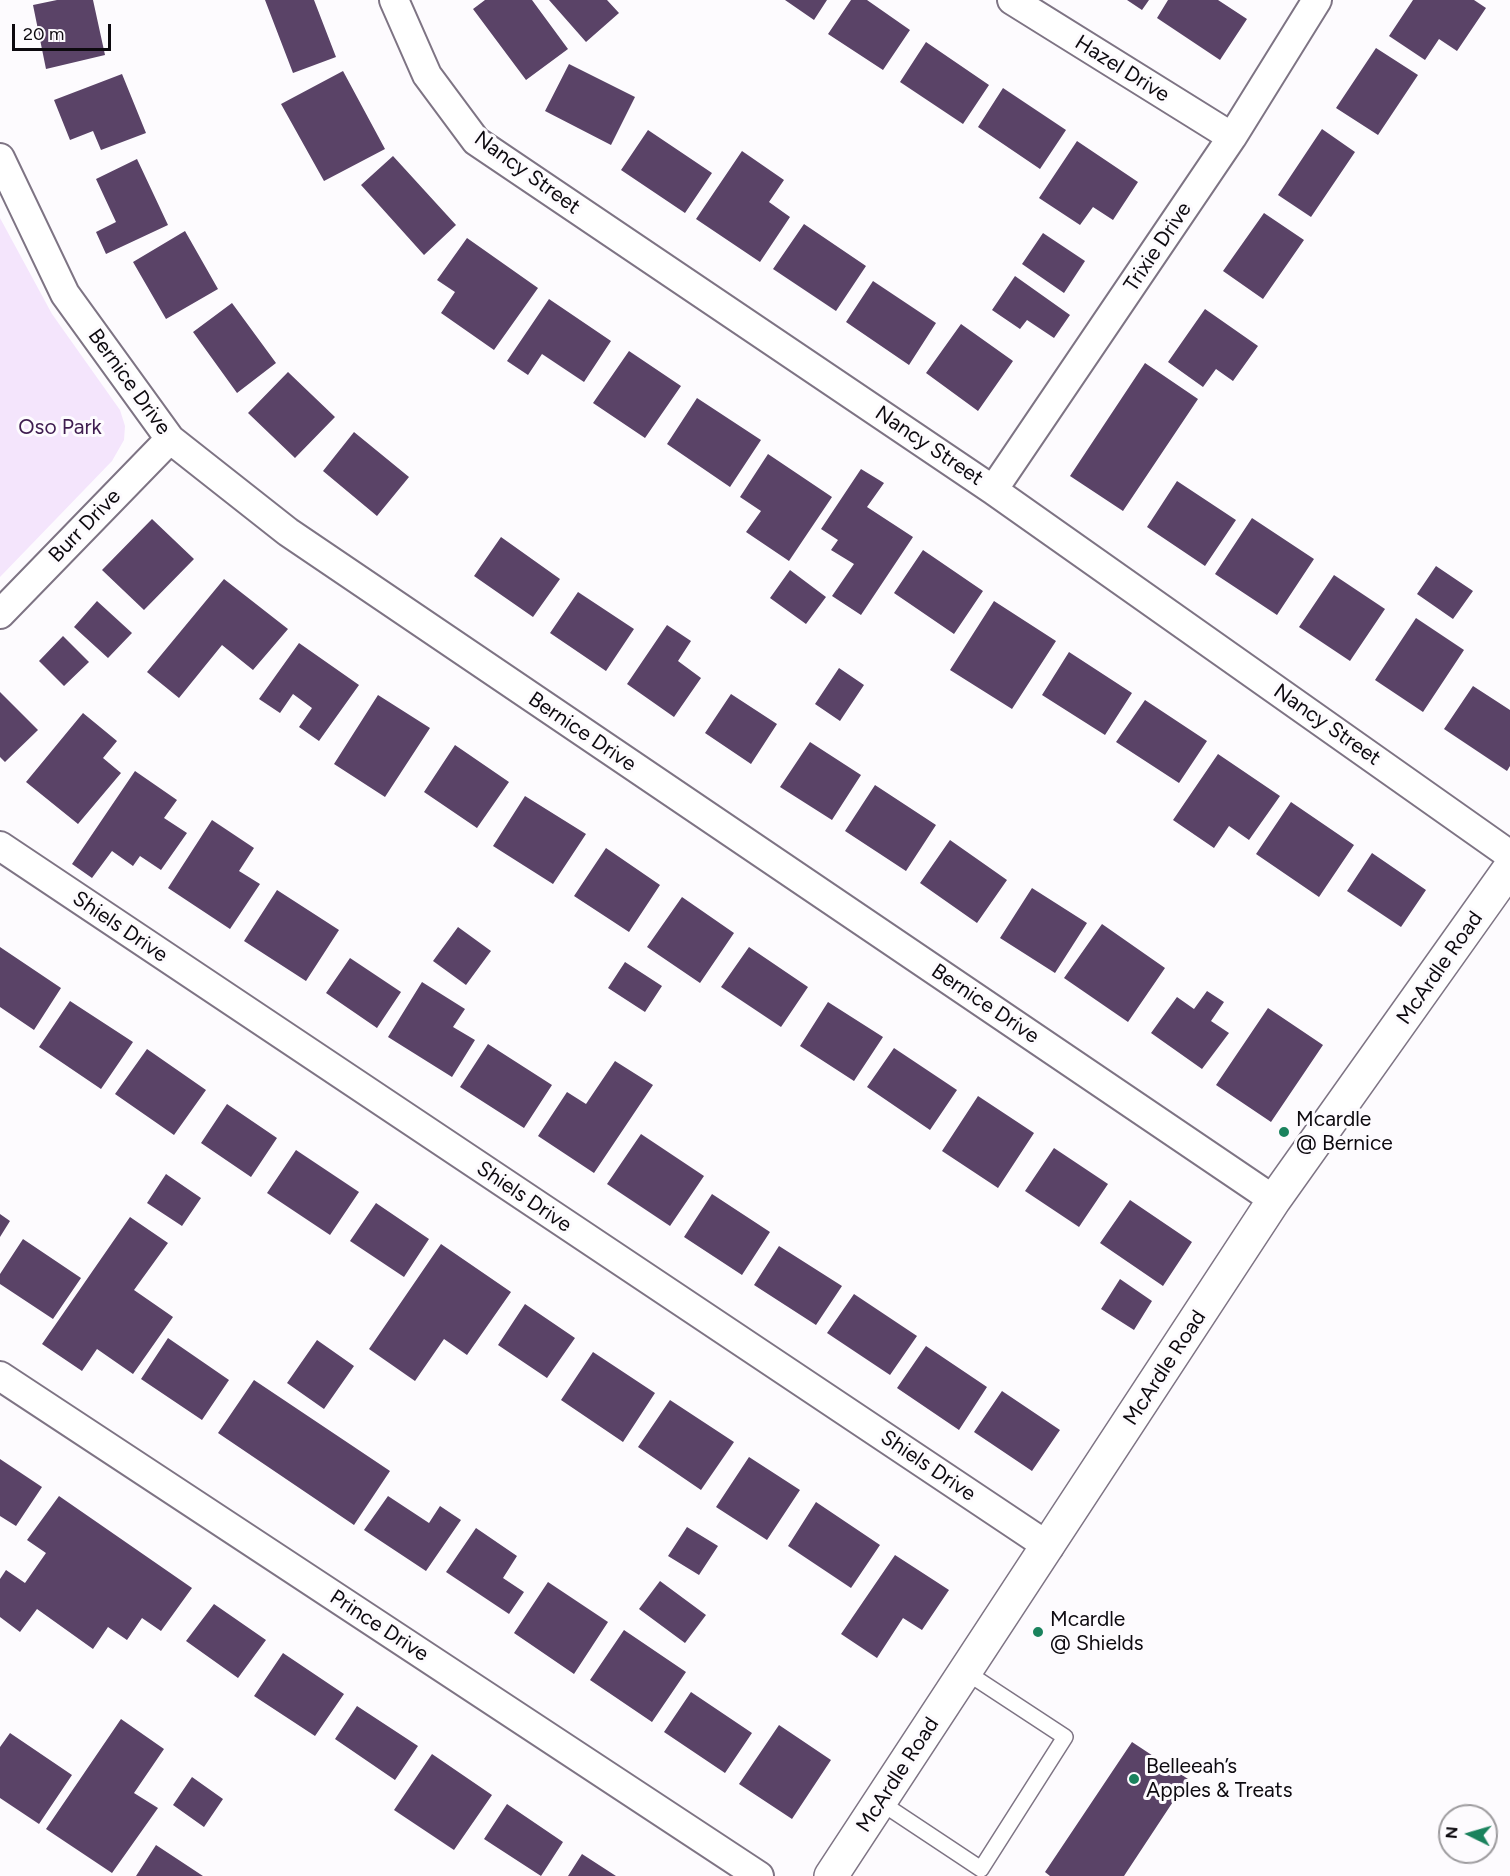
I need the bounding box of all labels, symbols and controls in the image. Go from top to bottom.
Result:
scale bar [15,12,114,50]
text: 20 m [23,23,64,45]
street label: Hazel Drive [1070,30,1174,108]
street label: Nancy Street [469,126,585,220]
street label: Trixie Drive [1119,197,1197,297]
street label: Bernice Drive [82,324,176,440]
street label: Nancy Street [870,401,988,491]
park label: Oso Park [18,415,102,441]
street label: Burr Drive [44,484,126,568]
street label: Nancy Street [1269,679,1385,771]
street label: Bernice Drive [523,687,641,777]
street label: Shiels Drive [68,886,172,968]
street label: McArdle Road [1392,907,1488,1029]
street label: Bernice Drive [926,959,1044,1049]
place label: Mcardle @ Bernice [1296,1107,1393,1157]
marker: Mcardle @ Bernice [1277,1125,1291,1139]
street label: Shiels Drive [472,1156,576,1238]
street label: McArdle Road [1118,1306,1212,1430]
street label: Shiels Drive [876,1425,980,1507]
street label: Prince Drive [325,1585,433,1667]
place label: Mcardle @ Shields [1050,1607,1144,1657]
marker: Mcardle @ Shields [1031,1625,1045,1639]
street label: McArdle Road [851,1713,945,1837]
place label: Belleeah’s Apples & Treats [1146,1754,1292,1804]
marker: Belleeah’s Apples & Treats [1127,1772,1141,1786]
north arrow [1438,1804,1498,1864]
text: N [1442,1826,1462,1840]

